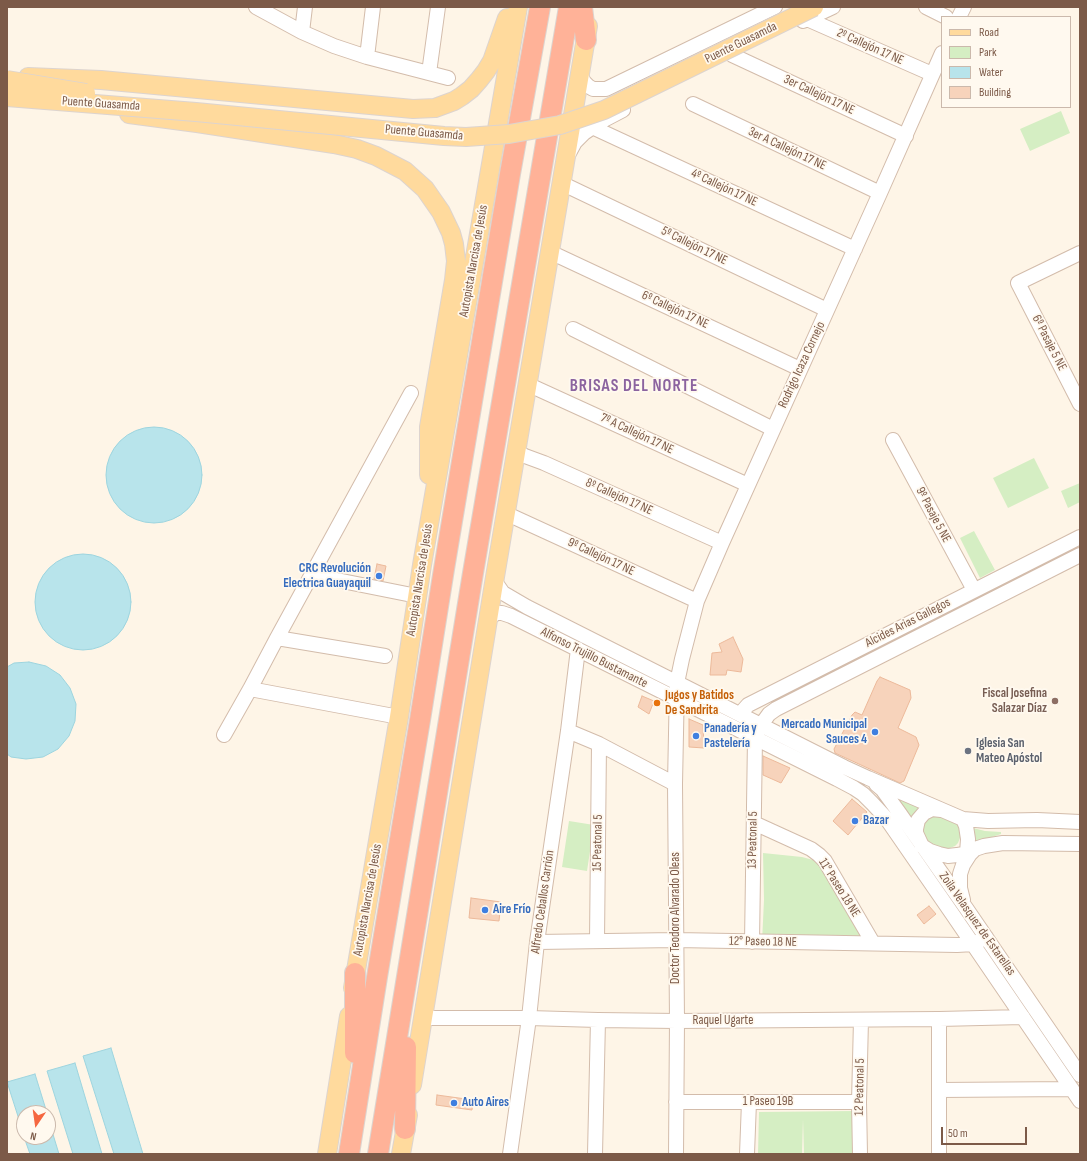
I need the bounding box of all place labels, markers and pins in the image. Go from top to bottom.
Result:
place label: CRC Revolución Electrica Guayaquil [283,561,371,592]
marker: CRC Revolución Electrica Guayaquil [374,571,384,581]
place label: Fiscal Josefina Salazar Díaz [982,686,1047,717]
place label: Jugos y Batidos De Sandrita [665,688,734,719]
marker: Fiscal Josefina Salazar Díaz [1050,696,1060,706]
marker: Jugos y Batidos De Sandrita [652,698,662,708]
place label: Mercado Municipal Sauces 4 [781,717,867,748]
place label: Panadería y Pastelería [704,721,757,752]
marker: Mercado Municipal Sauces 4 [870,727,880,737]
marker: Panadería y Pastelería [691,731,701,741]
place label: Iglesia San Mateo Apóstol [976,736,1042,767]
marker: Iglesia San Mateo Apóstol [963,746,973,756]
place label: Bazar [863,813,889,829]
marker: Bazar [850,816,860,826]
place label: Aire Frío [493,902,531,918]
marker: Aire Frío [480,905,490,915]
place label: Auto Aires [462,1095,509,1111]
marker: Auto Aires [449,1098,459,1108]

